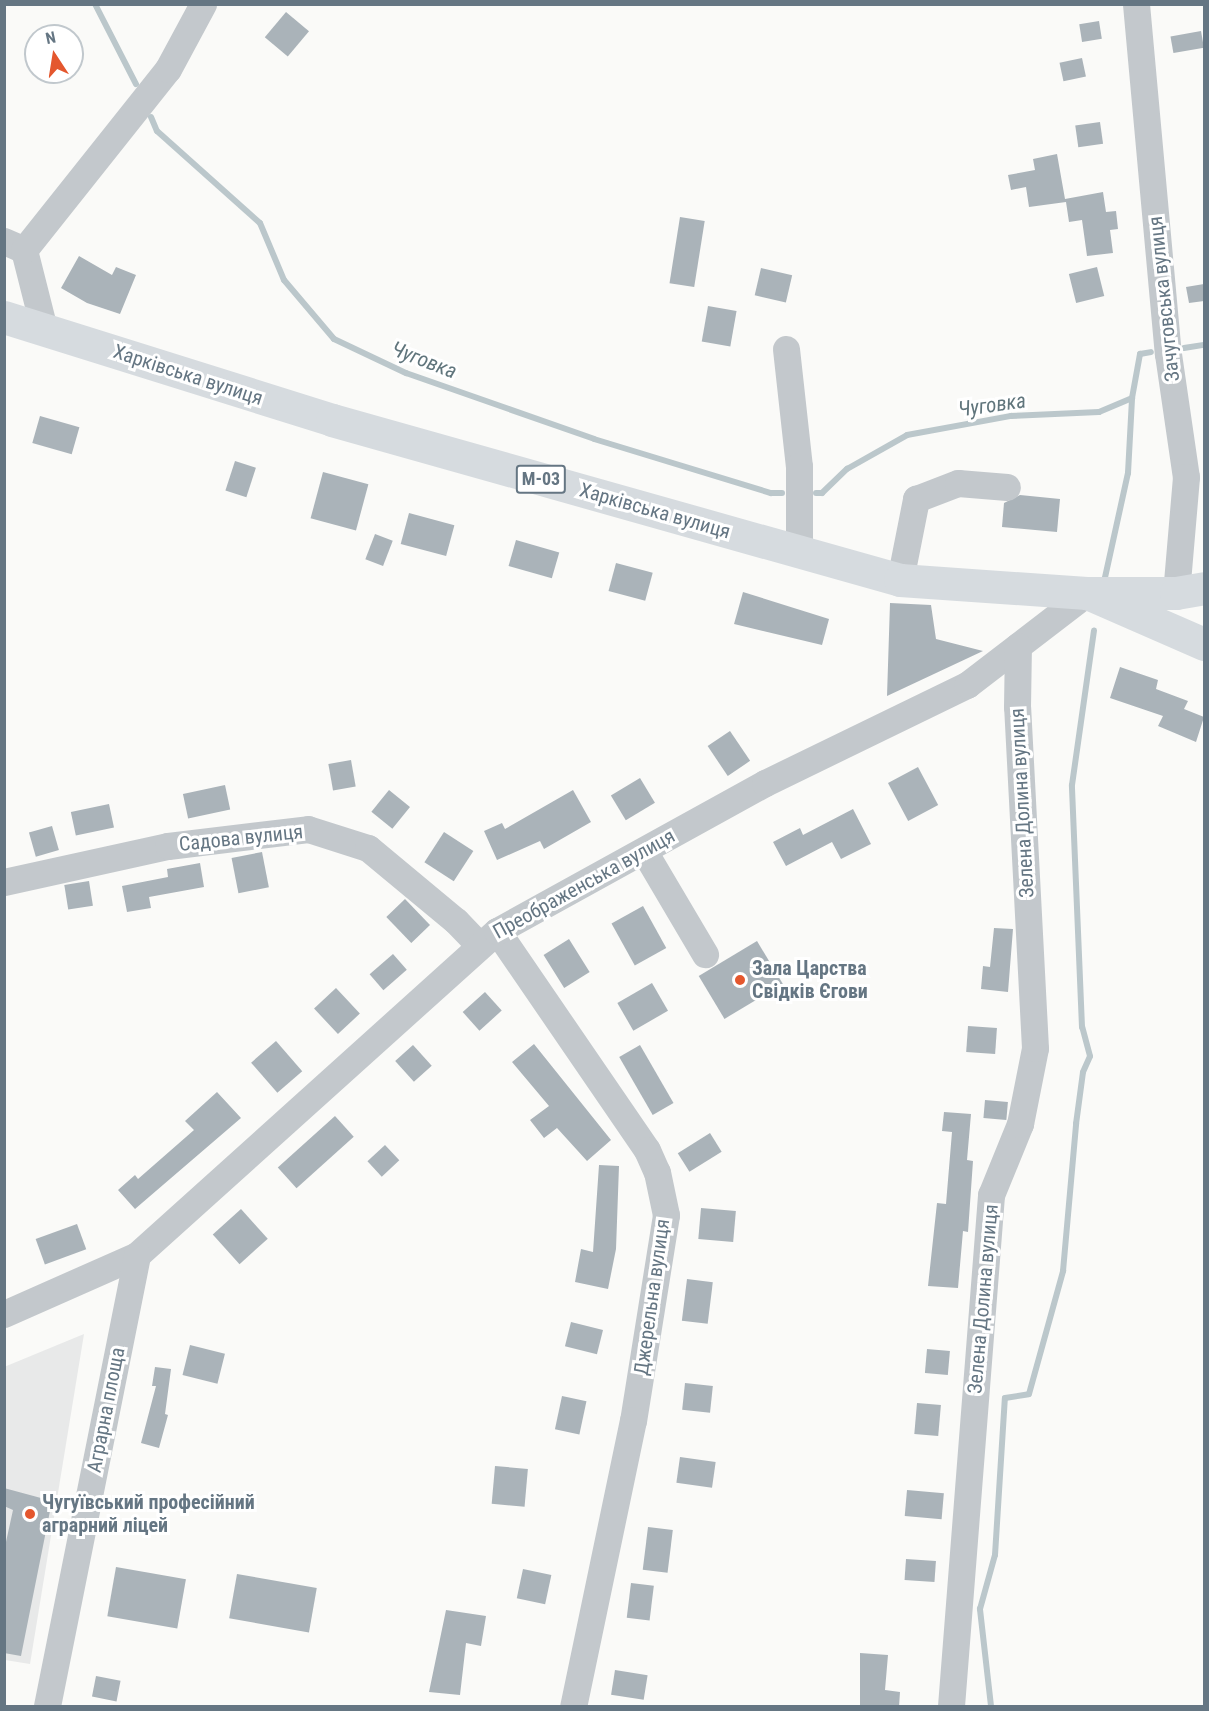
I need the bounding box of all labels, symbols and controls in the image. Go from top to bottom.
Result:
north arrow [24,24,84,84]
text: N [44,28,57,48]
street label: Зачуговська вулиця [1143,215,1185,383]
water label: Чуговка [388,336,460,384]
street label: Харківська вулиця [110,340,266,410]
water label: Чуговка [957,388,1027,422]
road number: М-03 [516,464,566,494]
street label: Харківська вулиця [577,478,733,544]
street label: Зелена Долина вулиця [1005,707,1039,899]
street label: Садова вулиця [178,820,304,856]
street label: Преображенська вулиця [489,824,679,944]
place label: Зала Царства Свідків Єгови [752,957,868,1004]
marker: Зала Царства Свідків Єгови [733,973,747,987]
street label: Зелена Долина вулиця [963,1203,1003,1395]
street label: Джерельна вулиця [629,1217,675,1377]
street label: Аграрна площа [82,1345,130,1475]
place label: Чугуївський професійний аграрний ліцей [42,1490,255,1537]
marker: Чугуївський професійний аграрний ліцей [23,1507,37,1521]

